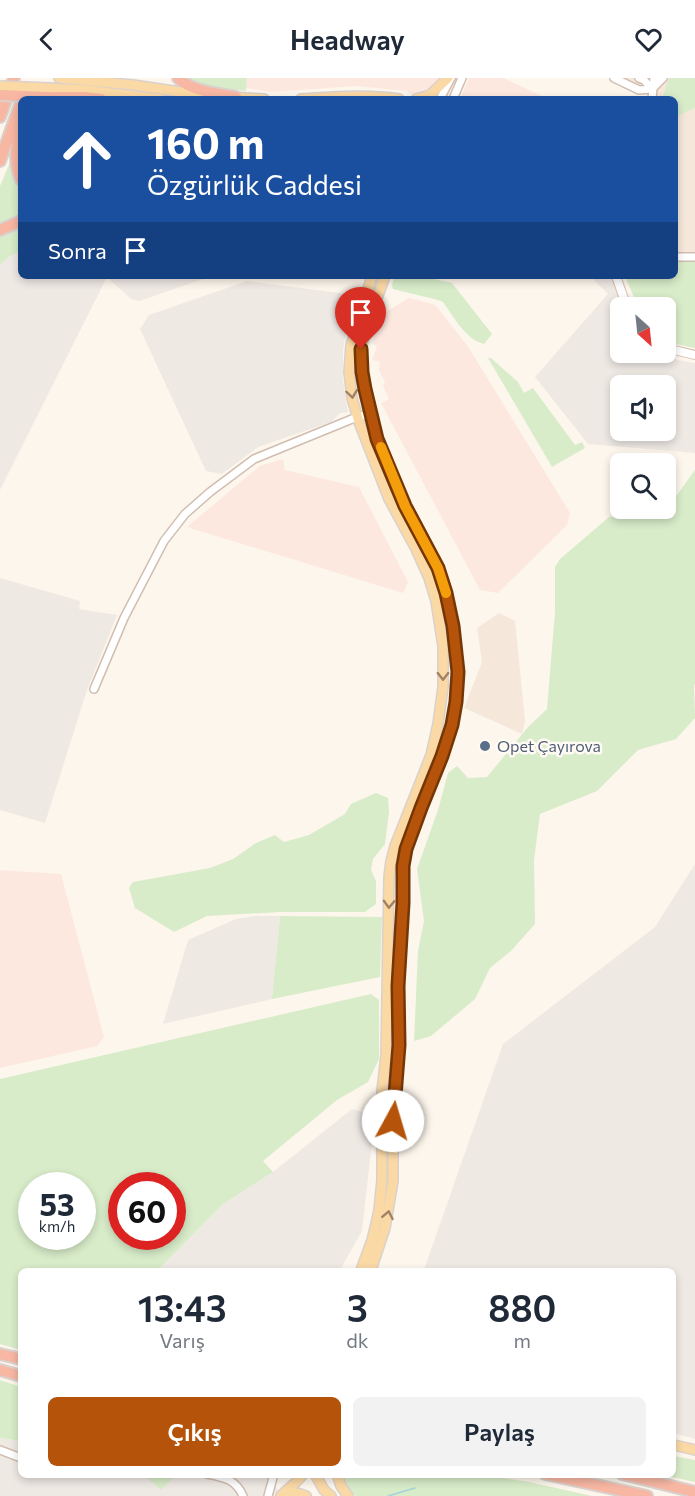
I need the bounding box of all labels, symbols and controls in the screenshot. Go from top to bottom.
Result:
icon: back [30,23,63,56]
text: Headway [290,23,405,56]
icon: heart [632,23,665,56]
text: 160 m [147,116,265,168]
icon: ahead [48,120,126,198]
text: Özgürlük Caddesi [147,168,362,201]
icon: arrive [119,234,152,267]
text: Sonra [48,237,107,264]
pin [335,287,386,349]
icon: arrive [344,296,377,329]
north arrow [610,297,676,363]
map controls [610,297,676,519]
button: sound [610,375,676,441]
one-way arrow [345,389,357,399]
button: search [610,453,676,519]
one-way arrow [437,672,449,681]
place label: Opet Çayırova [497,736,601,755]
marker: Opet Çayırova [478,739,492,753]
one-way arrow [382,900,395,909]
position arrow [361,1089,425,1153]
speed limit sign: 60 [108,1172,186,1250]
text: 53 [40,1185,74,1222]
one-way arrow [381,1210,394,1220]
text: km/h [39,1217,75,1235]
text: 13:43 [138,1285,226,1329]
text: 3 [347,1285,368,1329]
text: 880 [488,1285,556,1329]
text: Varış [159,1328,205,1352]
text: dk [346,1328,369,1352]
text: m [514,1328,531,1352]
button: Çıkış [48,1397,341,1466]
button: Paylaş [353,1397,646,1466]

